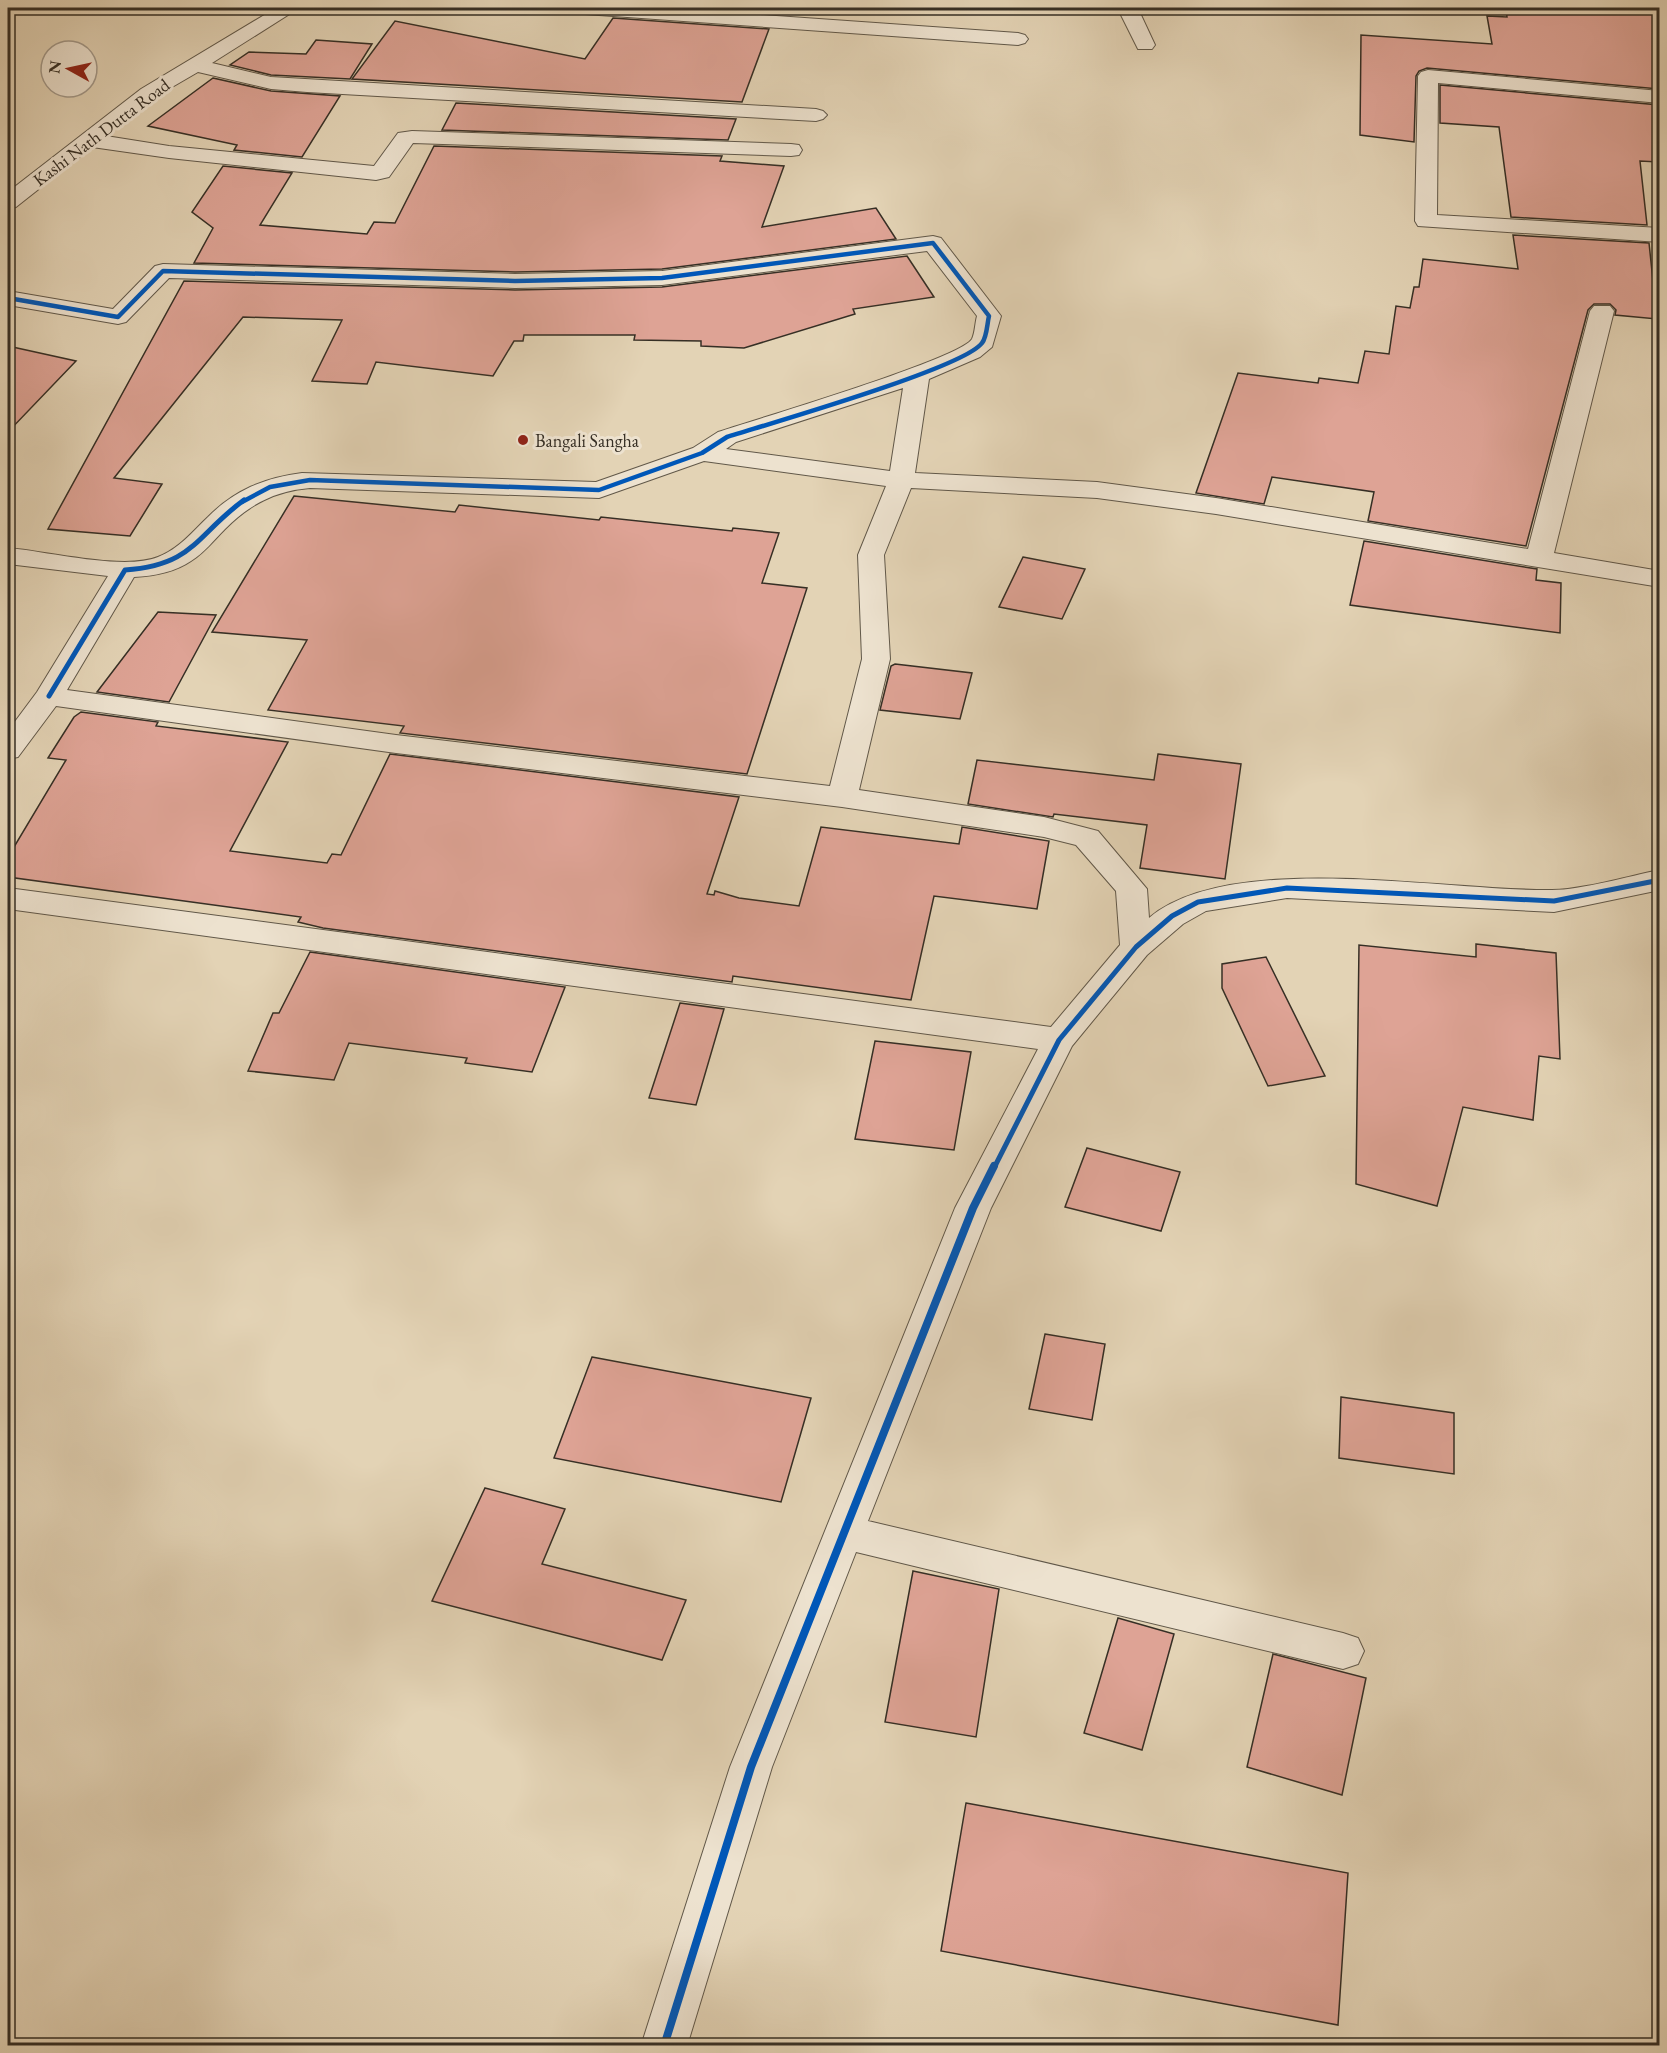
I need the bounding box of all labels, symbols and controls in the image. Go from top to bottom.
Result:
north arrow [39,39,99,99]
text: N [43,59,66,75]
street label: Kashi Nath Dutta Road [28,73,175,191]
place label: Bangali Sangha [535,429,640,452]
marker: Bangali Sangha [516,433,530,447]

